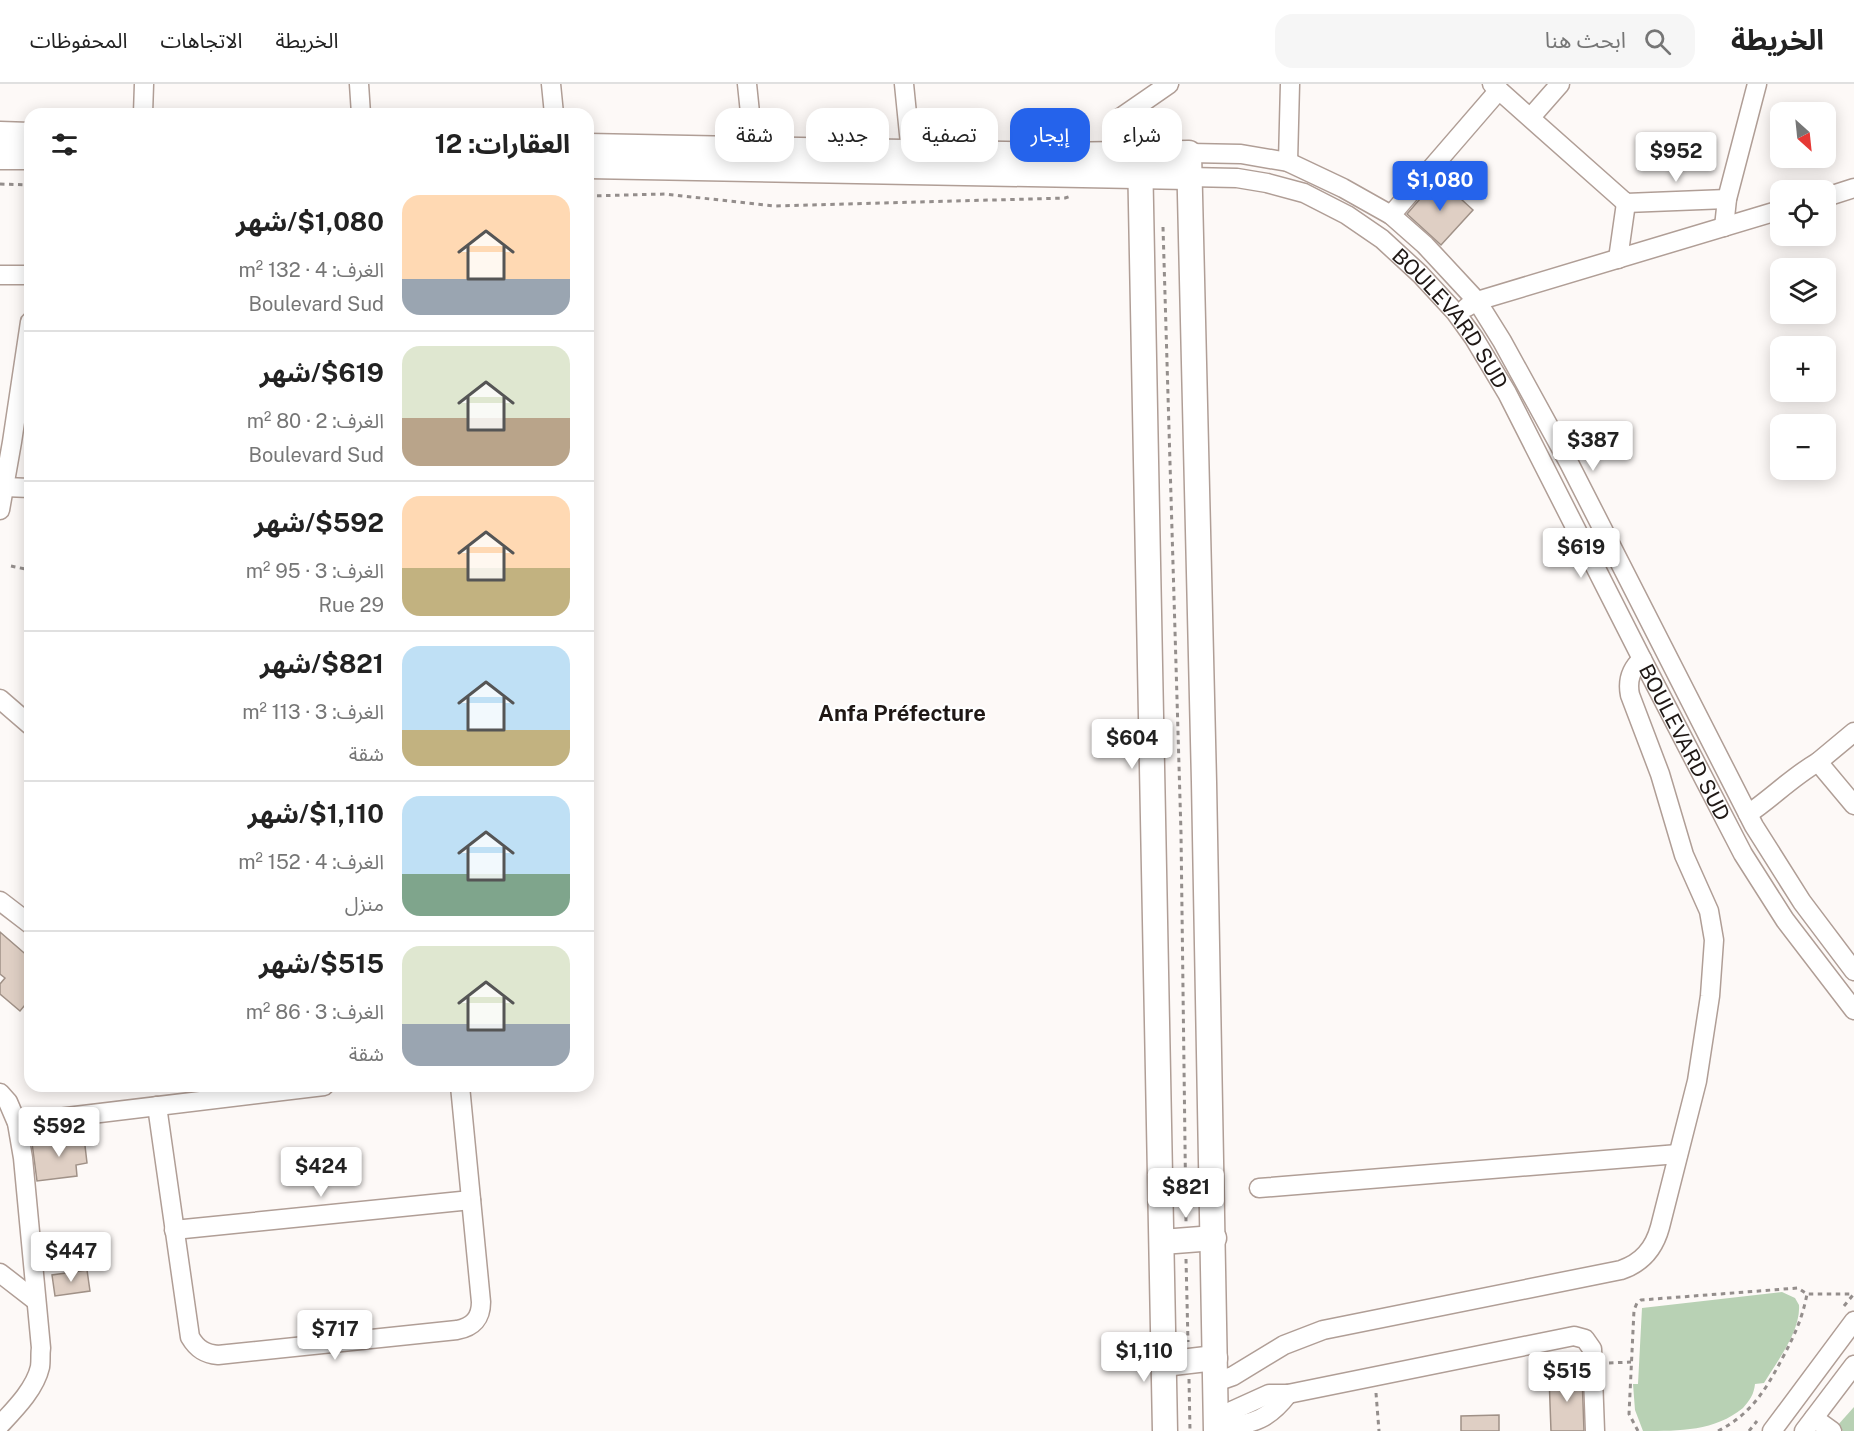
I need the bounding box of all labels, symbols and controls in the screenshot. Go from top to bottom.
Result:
search box [1275,14,1695,68]
text: الخريطة [1731,23,1824,56]
icon: search [1641,25,1674,58]
text: ابحث هنا [1545,27,1626,53]
text: المحفوظات [30,28,127,53]
text: الاتجاهات [160,28,242,53]
text: الخريطة [275,28,338,53]
north arrow [1770,102,1836,168]
map controls [1770,102,1836,480]
chip: شقة [715,108,794,162]
chip: جديد [806,108,889,162]
chip: تصفية [901,108,998,162]
chip: إيجار [1010,108,1090,162]
chip: شراء [1102,108,1182,162]
icon: filters [48,128,81,161]
text: العقارات: 12 [435,128,570,159]
pin: $952 [1640,132,1712,183]
text: $952 [1650,139,1703,163]
pin: $1,080 [1391,161,1489,212]
text: $1,080 [1407,168,1473,192]
button: locate [1770,180,1836,246]
text: $1,080/شهر [236,206,384,237]
icon: home [450,219,522,291]
street label: BOULEVARD SUD [1388,243,1514,393]
text: الغرف: 4 · 132 m² [238,258,384,282]
button: layers [1770,258,1836,324]
text: Boulevard Sud [249,292,384,316]
button: + [1770,336,1836,402]
text: $619/شهر [260,357,384,388]
icon: home [450,370,522,442]
text: الغرف: 2 · 80 m² [247,409,384,433]
button: − [1770,414,1836,480]
pin: $387 [1557,421,1629,472]
text: $387 [1567,428,1619,452]
text: Boulevard Sud [249,443,384,467]
text: $592/شهر [254,507,384,538]
icon: home [450,520,522,592]
pin: $619 [1545,528,1617,579]
text: $619 [1557,535,1605,559]
text: الغرف: 3 · 95 m² [246,559,384,583]
text: Rue 29 [319,593,384,617]
text: $821/شهر [260,648,384,679]
street label: BOULEVARD SUD [1634,659,1736,825]
icon: home [450,670,522,742]
text: الغرف: 3 · 113 m² [242,700,384,724]
district label: Anfa Préfecture [818,700,986,726]
pin: $604 [1096,719,1168,770]
text: $604 [1106,726,1158,750]
text: شقة [349,742,384,766]
text: $1,110/شهر [248,798,384,829]
icon: home [450,820,522,892]
text: الغرف: 4 · 152 m² [238,850,384,874]
text: منزل [345,892,384,916]
text: $515/شهر [259,948,384,979]
icon: home [450,970,522,1042]
text: الغرف: 3 · 86 m² [246,1000,384,1024]
text: شقة [349,1042,384,1066]
pin: $592 [23,1107,95,1158]
text: $592 [33,1114,86,1138]
pin: $424 [285,1147,357,1198]
text: $424 [295,1154,347,1178]
pin: $821 [1150,1168,1222,1219]
text: $821 [1162,1175,1210,1199]
pin: $447 [35,1232,107,1283]
text: $447 [45,1239,97,1263]
pin: $717 [299,1310,371,1361]
text: $717 [311,1317,359,1341]
pin: $1,110 [1095,1332,1193,1383]
text: $1,110 [1115,1339,1173,1363]
pin: $515 [1531,1352,1603,1403]
text: $515 [1542,1359,1592,1383]

